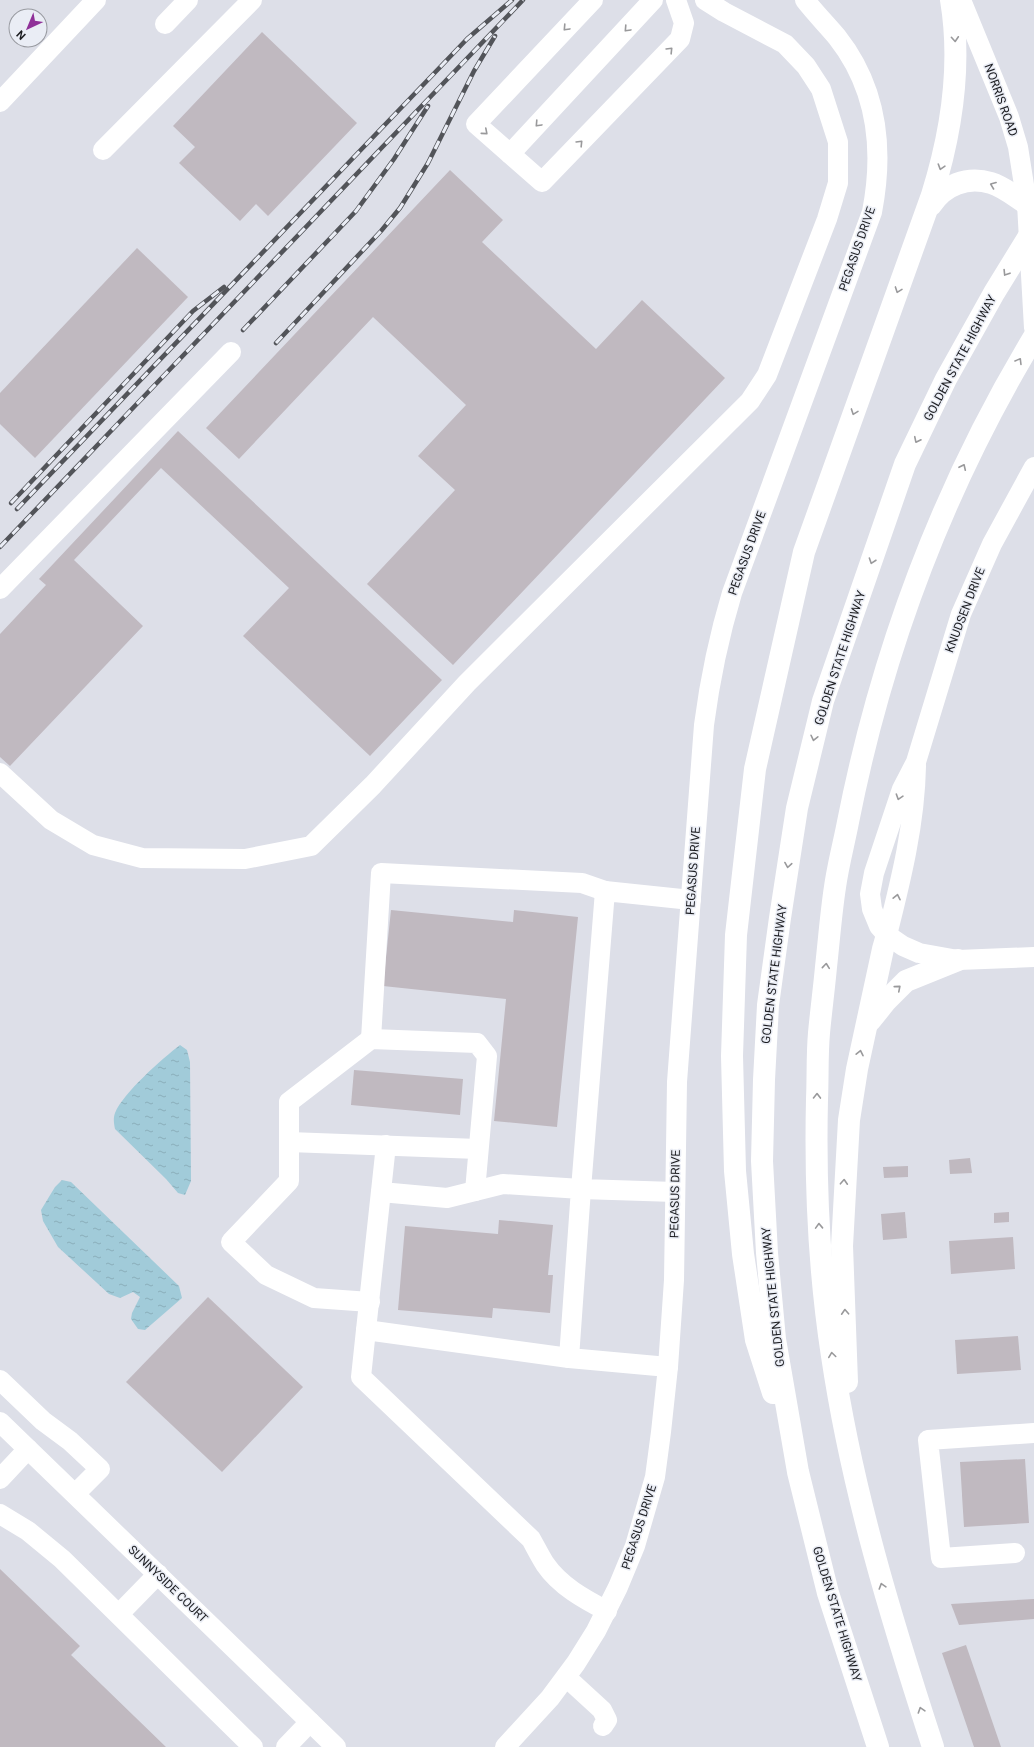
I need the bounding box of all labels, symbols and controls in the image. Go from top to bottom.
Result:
north arrow [8,8,48,48]
one-way arrow [563,23,571,31]
one-way arrow [624,24,631,32]
text: N [14,27,29,42]
one-way arrow [950,36,959,42]
one-way arrow [665,47,673,55]
street label: NORRIS ROAD [981,62,1021,138]
one-way arrow [535,119,542,127]
one-way arrow [480,128,488,135]
one-way arrow [575,140,583,148]
one-way arrow [937,164,946,171]
one-way arrow [989,181,996,189]
street label: PEGASUS DRIVE [836,205,878,293]
one-way arrow [1004,269,1011,276]
one-way arrow [895,286,903,293]
street label: GOLDEN STATE HIGHWAY [921,292,1000,423]
one-way arrow [1015,358,1022,365]
one-way arrow [851,409,859,416]
one-way arrow [914,435,922,443]
one-way arrow [958,464,966,472]
street label: PEGASUS DRIVE [725,509,769,597]
one-way arrow [868,558,876,565]
street label: KNUDSEN DRIVE [942,565,988,655]
street label: GOLDEN STATE HIGHWAY [812,588,869,727]
one-way arrow [811,735,819,741]
one-way arrow [895,793,904,800]
street label: PEGASUS DRIVE [683,826,703,916]
one-way arrow [784,862,793,868]
one-way arrow [892,894,900,900]
street label: GOLDEN STATE HIGHWAY [758,903,790,1045]
one-way arrow [822,963,831,969]
one-way arrow [893,985,901,992]
one-way arrow [855,1050,864,1056]
one-way arrow [813,1093,822,1099]
street label: PEGASUS DRIVE [667,1150,683,1238]
one-way arrow [840,1179,849,1185]
one-way arrow [815,1223,823,1229]
street label: GOLDEN STATE HIGHWAY [759,1226,787,1368]
one-way arrow [841,1309,849,1315]
one-way arrow [828,1352,837,1358]
street label: PEGASUS DRIVE [619,1483,659,1571]
street label: SUNNYSIDE COURT [125,1543,211,1625]
street label: GOLDEN STATE HIGHWAY [810,1545,864,1684]
one-way arrow [878,1583,887,1590]
one-way arrow [917,1707,926,1714]

